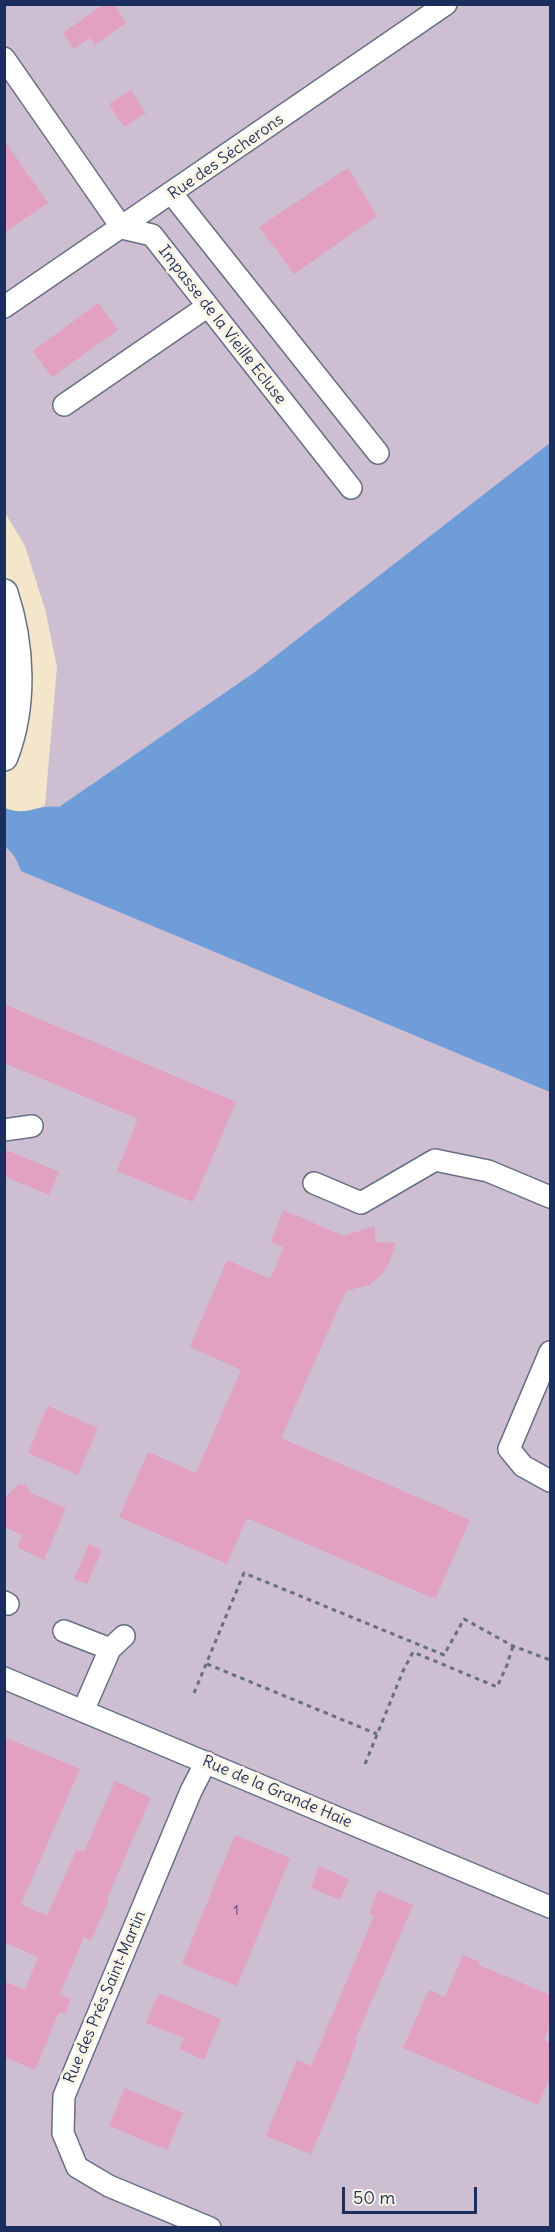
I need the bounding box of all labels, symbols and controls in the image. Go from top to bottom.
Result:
street label: Rue des Sécherons [165,110,287,204]
street label: Impasse de la Vieille Ecluse [154,242,290,408]
street label: Rue de la Grande Haie [199,1752,355,1832]
house number: 1 [233,1903,239,1919]
street label: Rue des Prés Saint-Martin [60,1908,150,2086]
scale bar [345,2175,480,2213]
text: 50 m [353,2186,395,2209]

